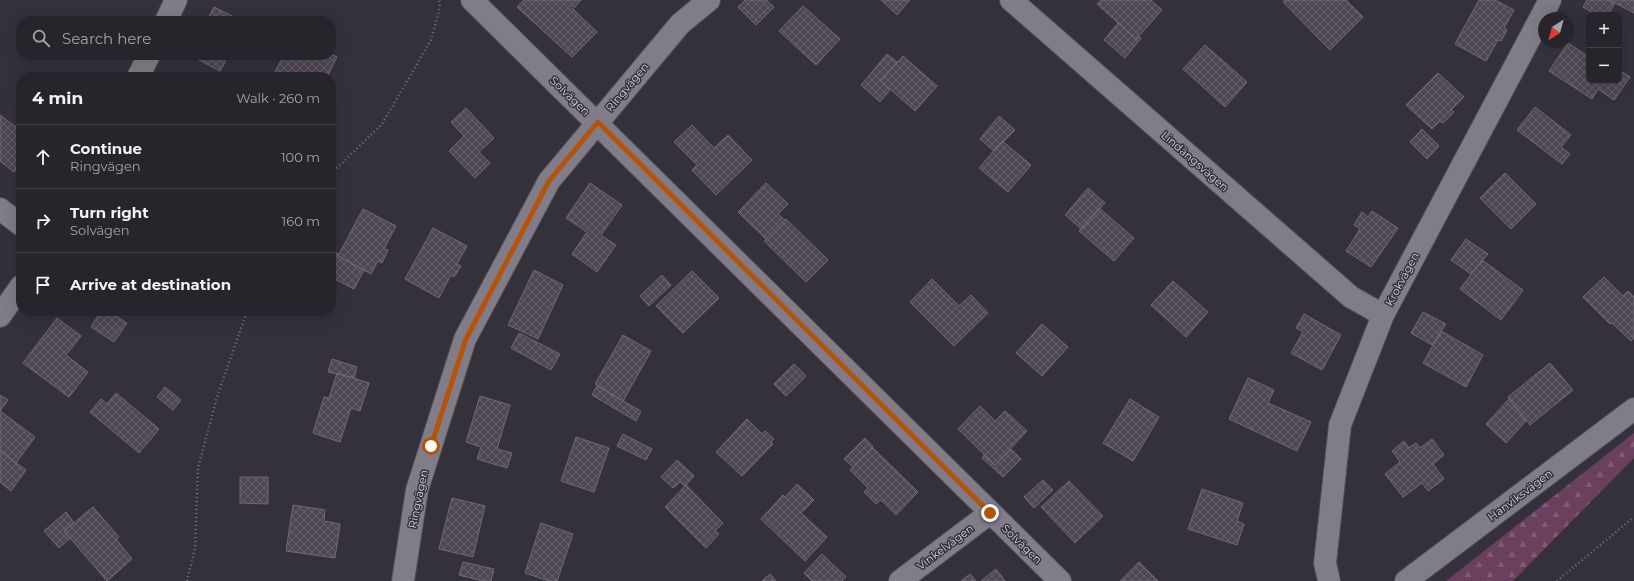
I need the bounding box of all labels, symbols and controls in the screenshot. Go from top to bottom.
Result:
north arrow [1538,12,1574,48]
map controls [1586,12,1622,84]
button: + [1586,12,1622,48]
search box [16,16,336,60]
icon: search [30,27,52,49]
text: Search here [62,29,151,48]
button: − [1586,48,1622,84]
street label: Ringvägen [602,60,652,114]
street label: Solvägen [547,73,593,119]
text: 4 min [32,88,83,108]
text: Walk · 260 m [236,90,320,106]
street label: Lindängsvägen [1158,128,1232,194]
text: Continue [70,139,142,158]
icon: ahead [32,146,54,168]
text: 100 m [281,149,320,165]
text: Ringvägen [70,158,141,174]
text: Turn right [70,203,149,222]
icon: right [32,210,54,232]
text: 160 m [282,213,320,229]
text: Solvägen [70,222,130,238]
street label: Krokvägen [1382,250,1422,308]
icon: arrive [32,274,54,296]
text: Arrive at destination [70,275,231,294]
route start [422,437,440,455]
street label: Hanviksvägen [1485,466,1555,524]
street label: Ringvägen [405,468,431,530]
route end [981,504,999,522]
street label: Vinkelvägen [914,521,976,573]
street label: Solvägen [999,521,1045,567]

